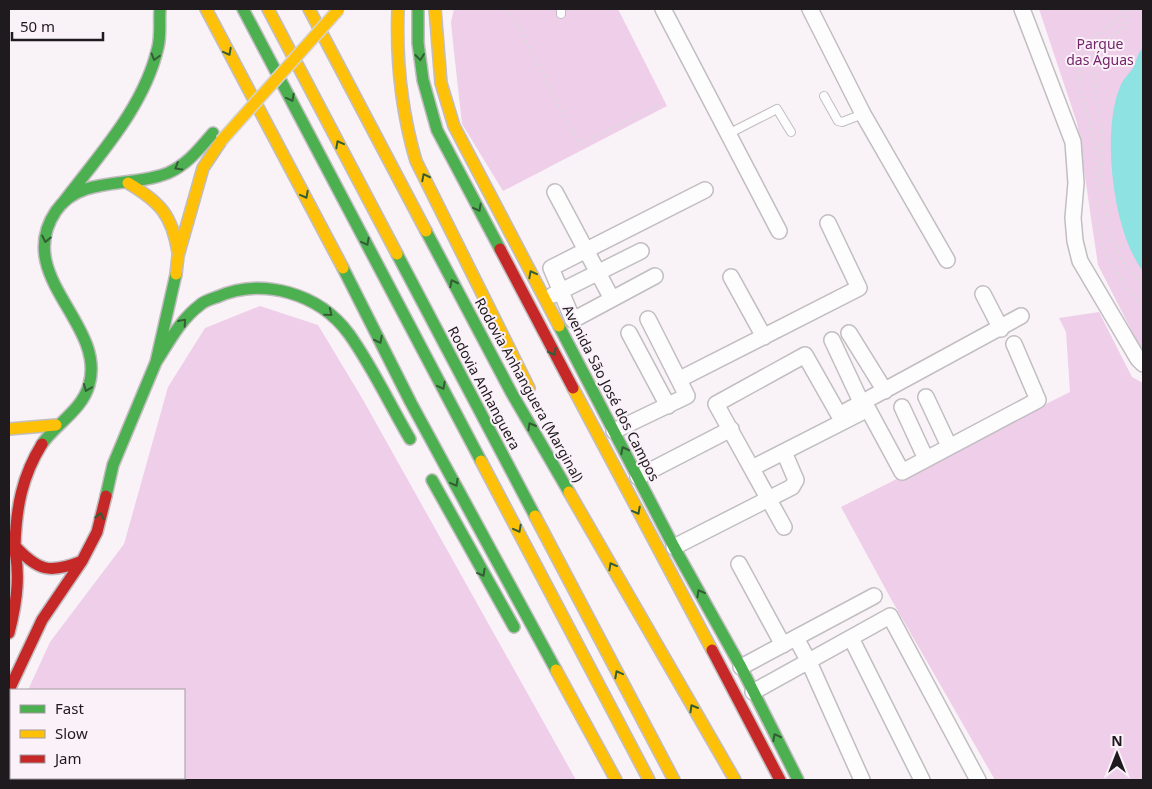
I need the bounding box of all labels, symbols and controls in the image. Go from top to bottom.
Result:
scale bar [12,10,104,42]
text: 50 m [20,16,55,36]
park label: Parque das Águas [1066,34,1134,69]
one-way arrow [222,46,232,55]
one-way arrow [150,53,161,61]
one-way arrow [414,54,425,62]
one-way arrow [285,93,295,102]
one-way arrow [335,140,345,149]
one-way arrow [174,161,183,171]
one-way arrow [421,173,431,182]
one-way arrow [299,190,309,199]
one-way arrow [472,202,482,211]
one-way arrow [41,234,52,243]
one-way arrow [360,237,370,246]
one-way arrow [529,271,539,280]
one-way arrow [449,279,459,288]
street label: Rodovia Anhanguera (Marginal) [471,294,588,485]
street label: Avenida São José dos Campos [559,301,664,484]
one-way arrow [323,308,332,316]
one-way arrow [177,318,186,327]
street label: Rodovia Anhanguera [444,323,525,453]
one-way arrow [373,335,383,344]
one-way arrow [547,346,557,355]
one-way arrow [436,381,446,390]
one-way arrow [82,384,92,392]
one-way arrow [527,422,537,431]
one-way arrow [620,446,630,455]
one-way arrow [449,478,459,487]
one-way arrow [631,506,641,515]
one-way arrow [94,511,105,520]
one-way arrow [511,524,521,533]
one-way arrow [609,563,619,572]
one-way arrow [476,567,486,576]
one-way arrow [696,589,706,598]
one-way arrow [615,671,625,680]
legend [10,689,185,779]
text: Fast [55,698,84,718]
one-way arrow [689,704,699,713]
text: Slow [55,723,88,743]
north arrow [1092,729,1142,779]
text: N [1111,731,1123,750]
one-way arrow [772,733,782,742]
text: Jam [53,748,82,768]

